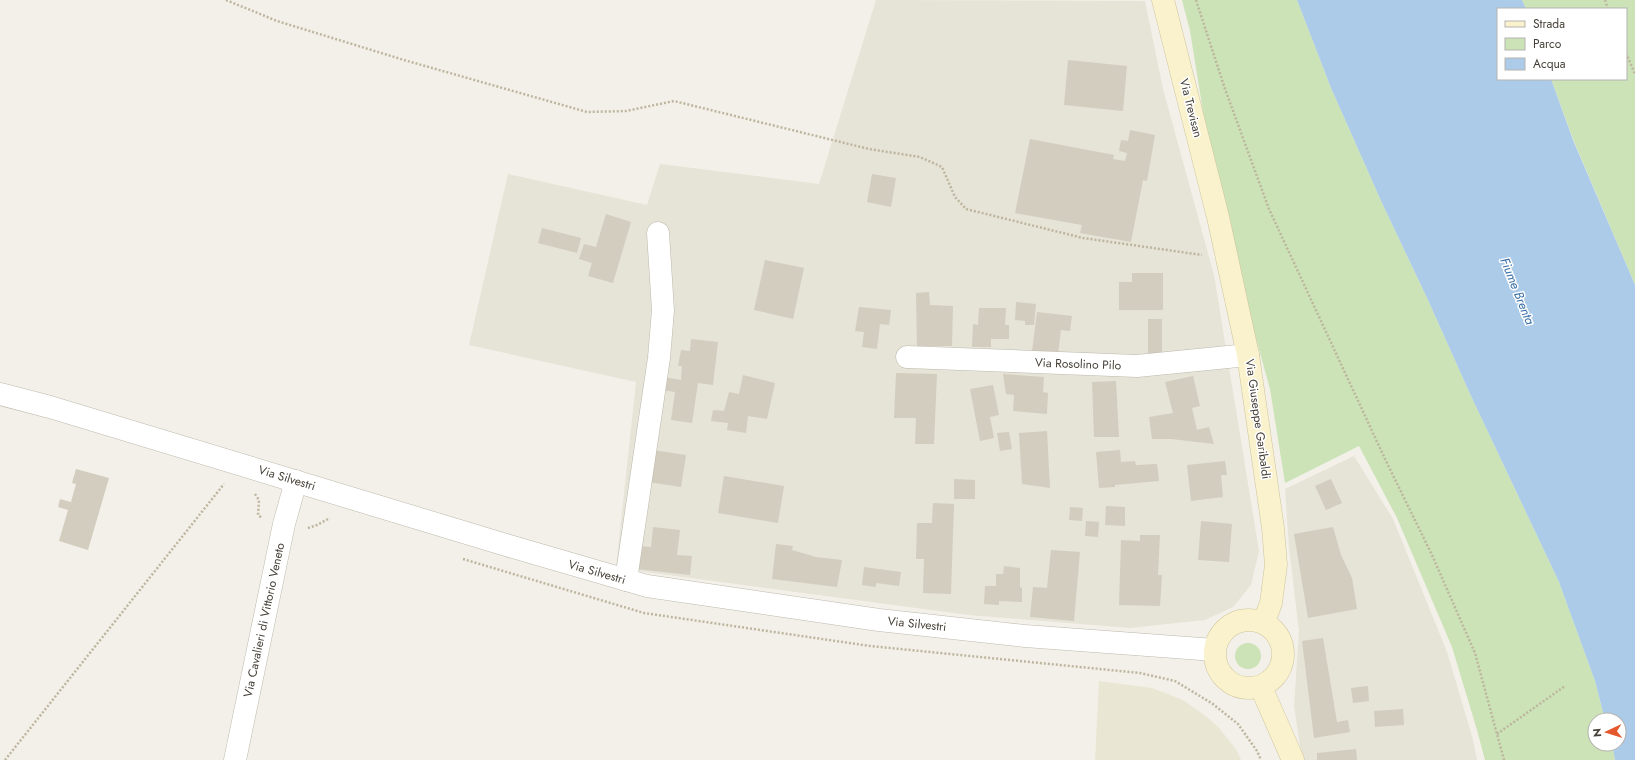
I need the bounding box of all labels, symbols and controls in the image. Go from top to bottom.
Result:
legend [1497,8,1627,80]
text: Strada [1533,15,1565,33]
text: Parco [1533,35,1562,53]
text: Acqua [1533,55,1566,73]
street label: Via Trevisan [1175,77,1207,139]
water label: Fiume Brenta [1495,255,1540,328]
street label: Via Rosolino Pilo [1035,353,1122,375]
street label: Via Giuseppe Garibaldi [1241,358,1275,480]
street label: Via Silvestri [256,461,318,495]
street label: Via Cavalieri di Vittorio Veneto [239,541,289,699]
street label: Via Silvestri [566,555,628,589]
street label: Via Silvestri [887,612,947,636]
north arrow [1587,712,1627,752]
text: N [1589,728,1605,738]

